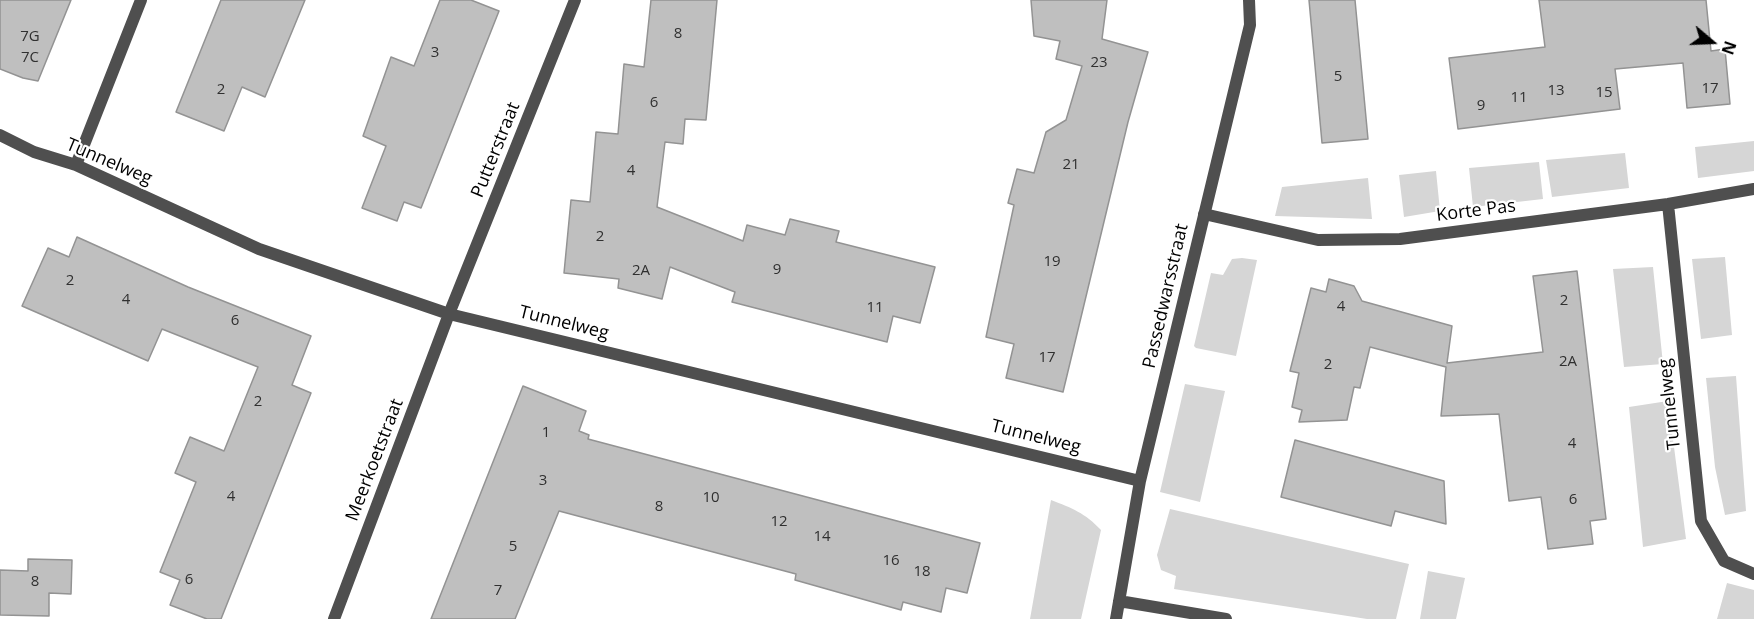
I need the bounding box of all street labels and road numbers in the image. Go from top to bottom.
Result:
street label: Putterstraat [467,99,525,201]
street label: Tunnelweg [63,134,155,190]
street label: Korte Pas [1435,195,1517,227]
street label: Passedwarsstraat [1139,222,1193,370]
street label: Tunnelweg [517,301,611,345]
street label: Tunnelweg [1654,357,1686,451]
street label: Meerkoetstraat [342,396,408,524]
street label: Tunnelweg [989,415,1083,459]

